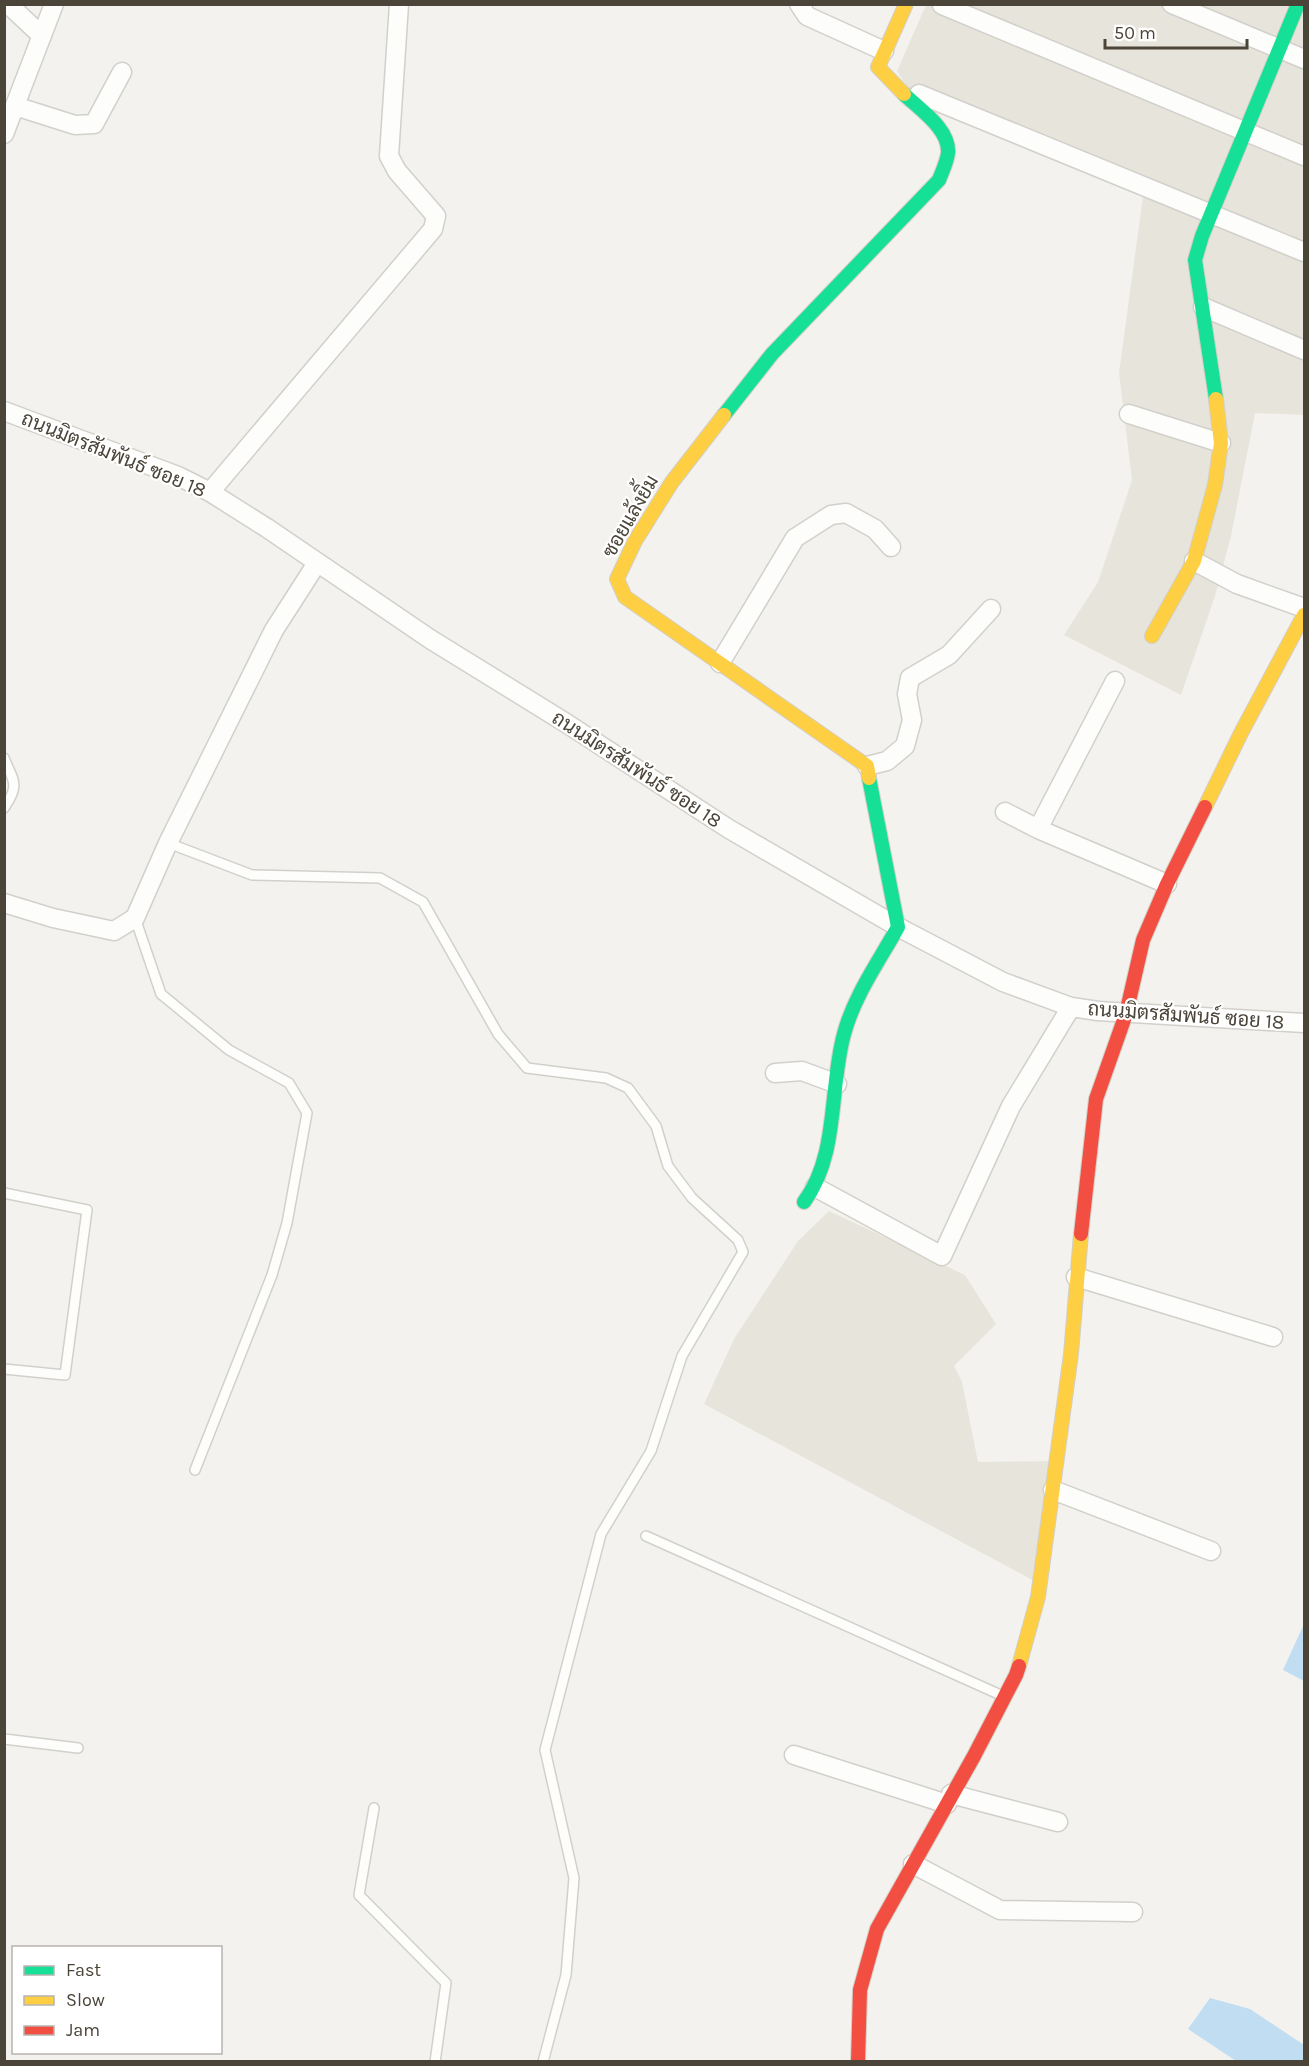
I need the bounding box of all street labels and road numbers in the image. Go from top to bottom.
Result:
street label: ถนนมิตรสัมพันธ์ ซอย 18 [18,404,211,502]
street label: ซอยแล้งยิ้ม [592,468,663,562]
street label: ถนนมิตรสัมพันธ์ ซอย 18 [548,704,727,833]
street label: ถนนมิตรสัมพันธ์ ซอย 18 [1087,994,1285,1034]

